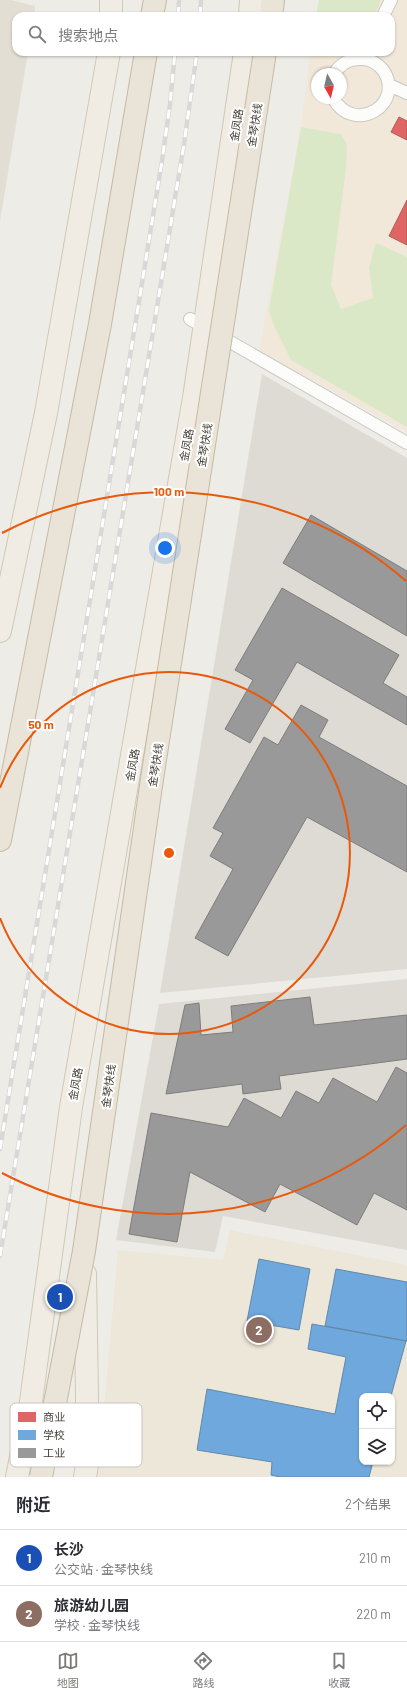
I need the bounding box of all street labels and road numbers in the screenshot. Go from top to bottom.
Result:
street label: 金琴快线 [244,102,264,148]
street label: 金凤路 [227,108,245,142]
street label: 金琴快线 [194,422,214,468]
street label: 金凤路 [177,428,195,462]
street label: 金琴快线 [145,742,165,788]
street label: 金凤路 [123,748,141,782]
street label: 金琴快线 [99,1063,117,1109]
street label: 金凤路 [66,1067,84,1101]

